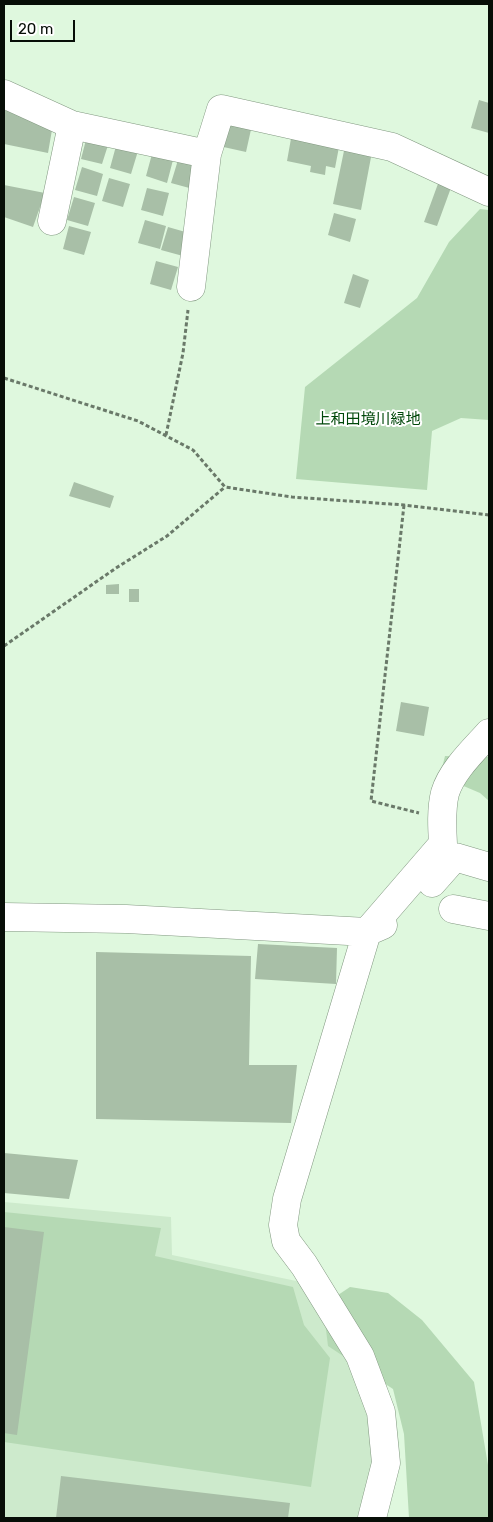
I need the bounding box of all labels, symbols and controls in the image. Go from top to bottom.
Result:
scale bar [12,10,78,42]
text: 20 m [18,20,53,38]
park label: 上和田境川緑地 [316,411,420,429]

